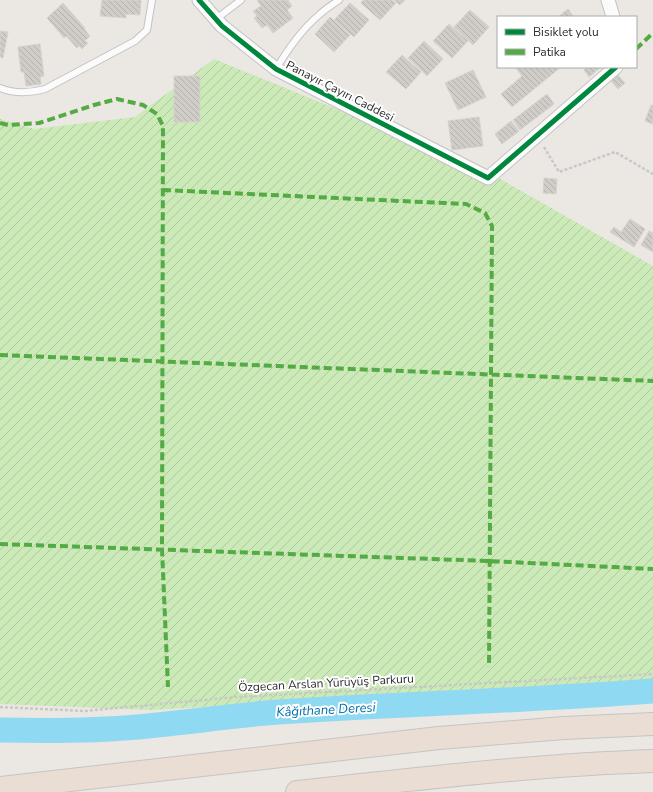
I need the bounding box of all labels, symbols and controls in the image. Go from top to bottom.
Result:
legend [497,16,637,68]
text: Bisiklet yolu [533,24,599,40]
text: Patika [533,44,566,60]
street label: Panayır Çayırı Caddesi [283,57,397,125]
street label: Özgecan Arslan Yürüyüş Parkuru [238,670,414,696]
water label: Kâğıthane Deresi [276,698,377,722]

